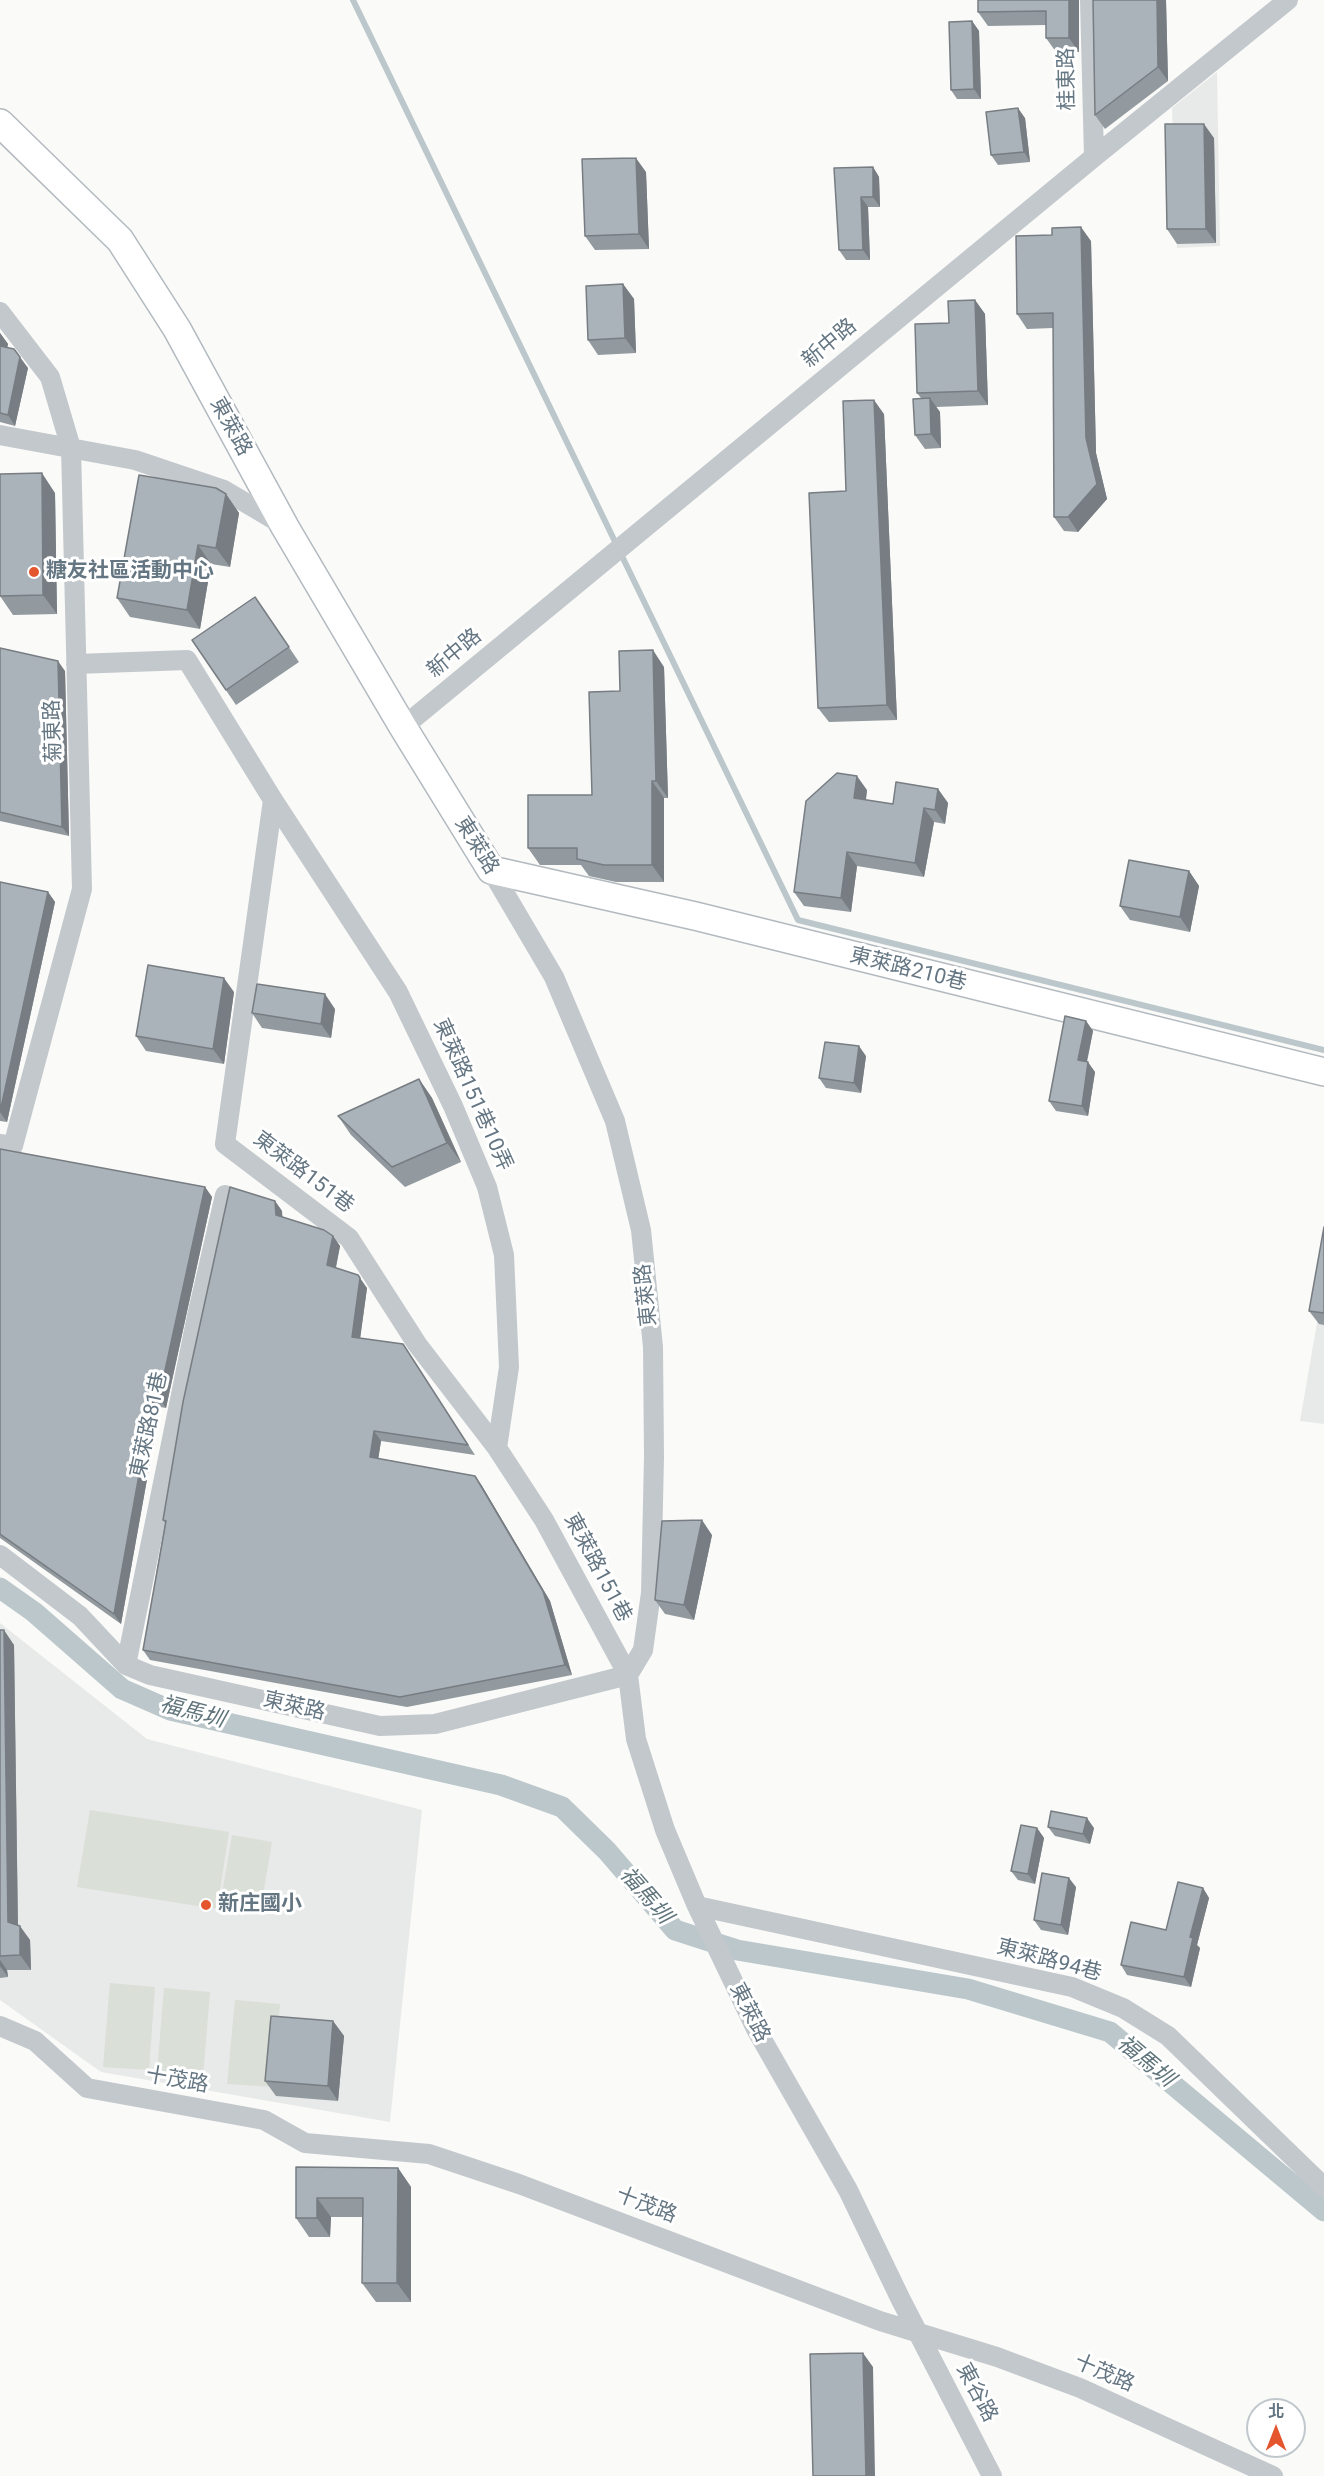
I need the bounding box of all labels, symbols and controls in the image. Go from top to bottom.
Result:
street label: 桂東路 [1055,47,1081,111]
street label: 新中路 [798,314,862,374]
street label: 東萊路 [204,393,256,461]
place label: 糖友社區活動中心 [46,559,214,585]
marker: 糖友社區活動中心 [27,565,41,579]
street label: 新中路 [423,624,487,684]
street label: 菊東路 [40,699,68,763]
street label: 東萊路 [449,813,503,879]
street label: 東萊路210巷 [847,943,969,997]
street label: 東萊路151巷10弄 [427,1015,517,1175]
street label: 東萊路151巷 [248,1127,358,1219]
street label: 東萊路 [631,1262,663,1328]
street label: 東萊路81巷 [126,1370,174,1480]
street label: 東萊路151巷 [558,1509,636,1627]
street label: 東萊路 [260,1688,328,1726]
water label: 福馬圳 [157,1692,227,1734]
water label: 福馬圳 [613,1862,677,1930]
place label: 新庄國小 [218,1892,302,1918]
marker: 新庄國小 [199,1898,213,1912]
street label: 東萊路94巷 [994,1935,1104,1987]
street label: 東萊路 [723,1979,775,2047]
water label: 福馬圳 [1111,2031,1179,2093]
street label: 十茂路 [144,2063,210,2099]
street label: 十茂路 [612,2183,680,2229]
street label: 十茂路 [1070,2350,1138,2398]
street label: 東谷路 [950,2359,1002,2427]
north arrow [1246,2398,1306,2458]
text: 北 [1268,2402,1284,2421]

